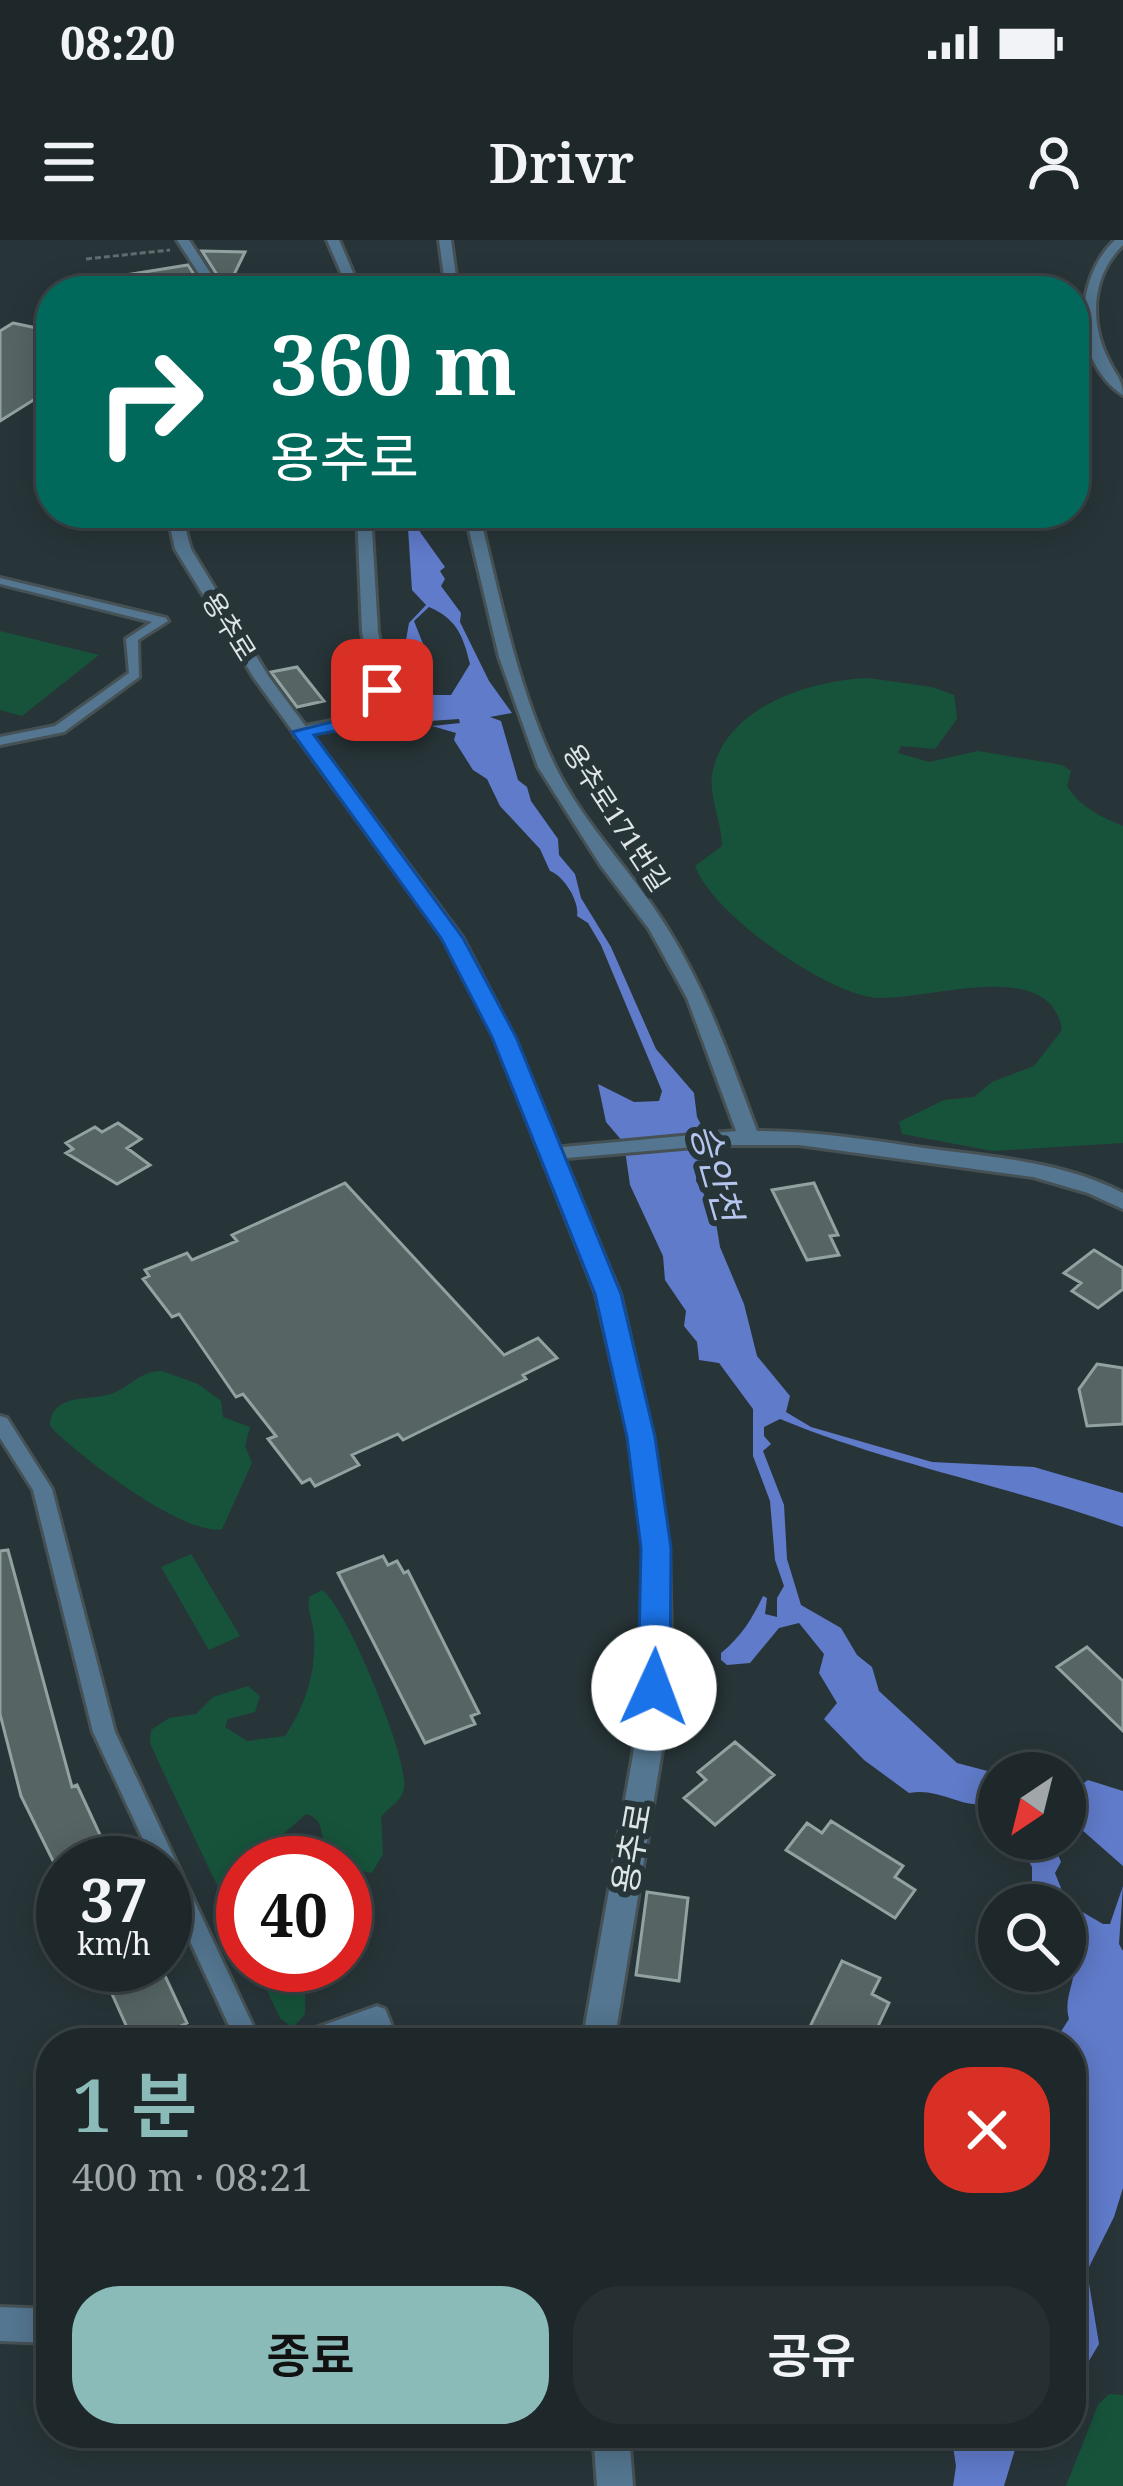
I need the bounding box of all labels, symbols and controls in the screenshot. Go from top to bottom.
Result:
text: 08:20 [60,12,175,73]
text: Drivr [489,125,634,199]
icon: menu [36,129,102,195]
icon: person [1021,129,1087,195]
text: 360 m [270,305,517,420]
icon: right [72,324,228,480]
text: 용추로 [270,419,419,493]
street label: 용추로 [195,585,265,667]
pin [331,639,433,741]
icon: arrive [349,657,415,723]
street label: 용추로171번길 [555,736,679,898]
water label: 승안천 [680,1117,755,1230]
position arrow [591,1625,717,1751]
north arrow [978,1752,1086,1860]
map controls [978,1752,1086,1992]
street label: 용추로 [601,1799,661,1897]
speed limit sign: 40 [216,1836,372,1992]
text: 37 [80,1858,148,1940]
button: search [978,1884,1086,1992]
text: km/h [77,1923,151,1964]
text: 1 분 [72,2055,198,2153]
button: close [924,2067,1050,2193]
text: 400 m · 08:21 [72,2149,313,2202]
button: 종료 [72,2286,549,2424]
button: 공유 [573,2286,1050,2424]

